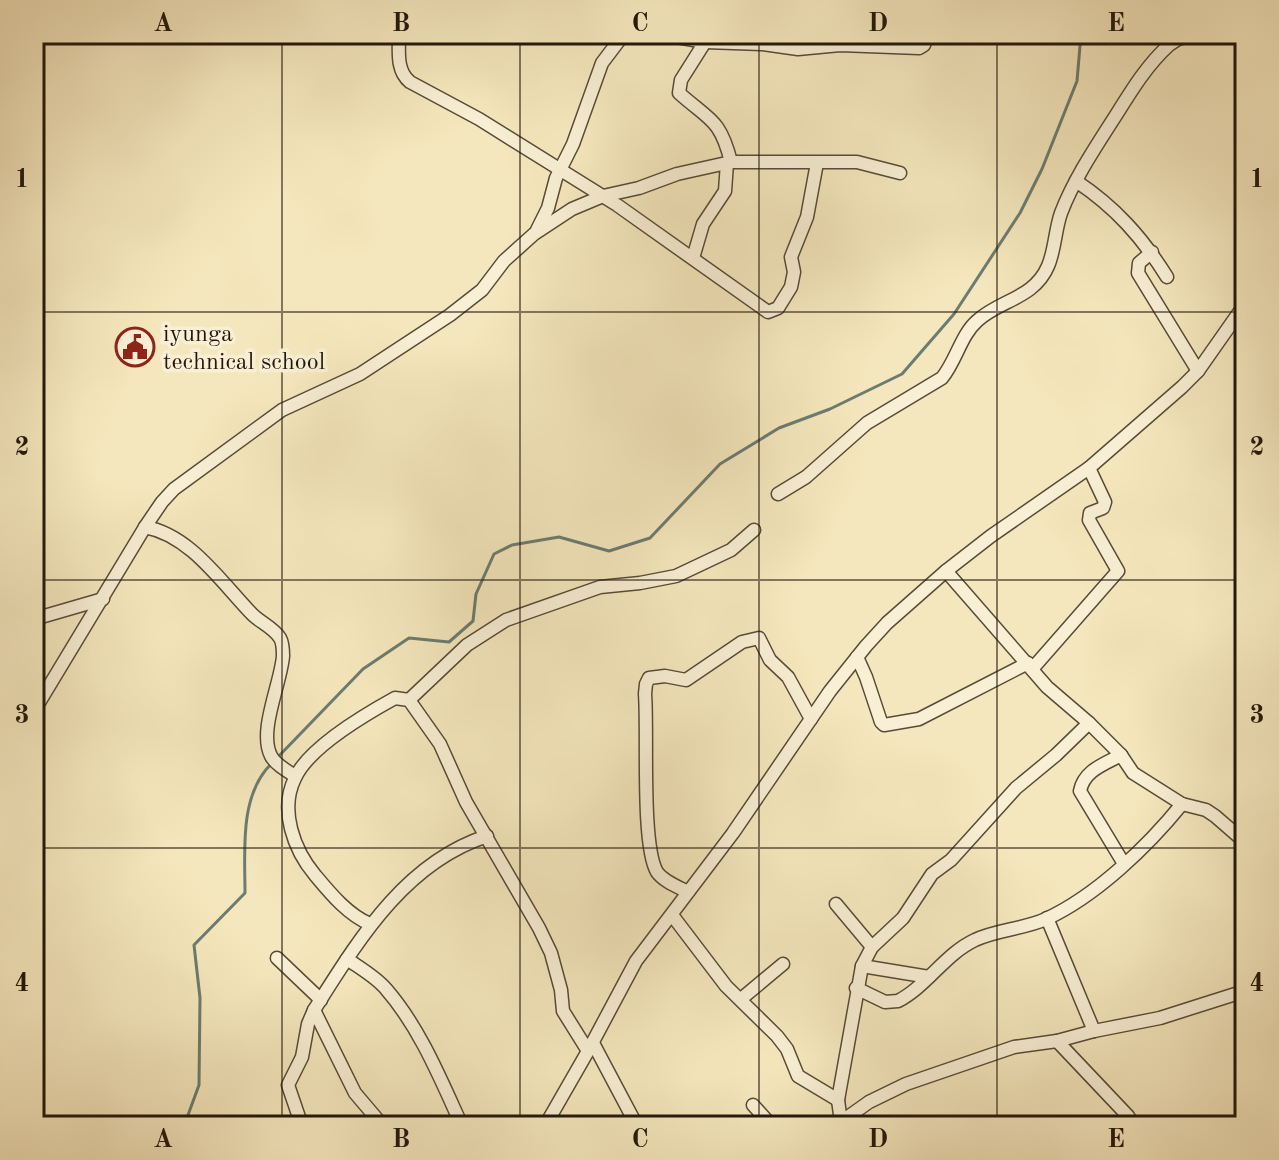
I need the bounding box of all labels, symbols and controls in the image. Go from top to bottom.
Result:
text: A [153,11,173,37]
text: B [392,11,410,37]
text: C [631,11,649,37]
text: D [868,11,888,37]
text: E [1107,11,1125,37]
text: 1 [14,167,30,193]
text: 1 [1249,167,1265,193]
place label: iyunga technical school [163,323,325,375]
public building icon: iyunga technical school [114,326,156,368]
text: 2 [14,435,30,461]
text: 2 [1249,435,1265,461]
text: 3 [14,703,30,729]
text: 3 [1249,703,1265,729]
text: 4 [14,971,30,997]
text: 4 [1249,971,1265,997]
text: A [153,1127,173,1153]
text: B [392,1127,410,1153]
text: C [631,1127,649,1153]
text: D [868,1127,888,1153]
text: E [1107,1127,1125,1153]

